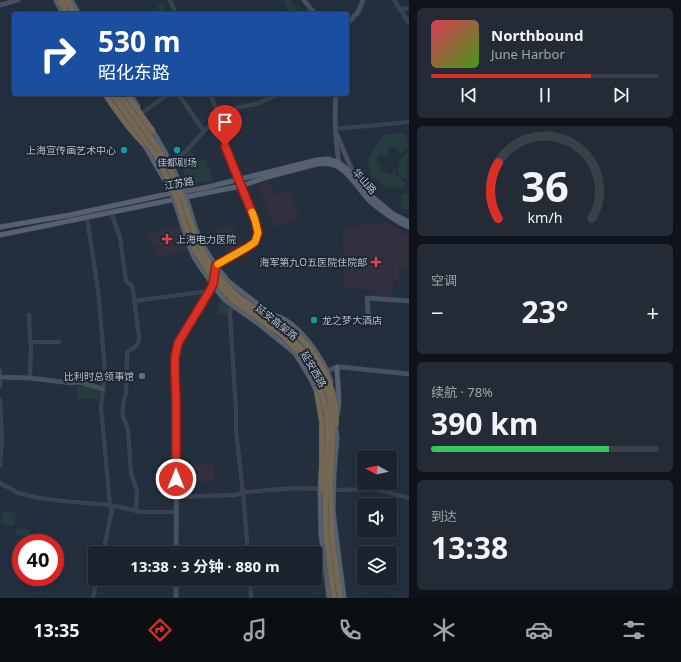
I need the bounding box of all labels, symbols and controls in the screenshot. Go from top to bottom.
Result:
text: 530 m [98,22,181,60]
text: Northbound [491,25,583,45]
icon: right [32,28,84,80]
text: June Harbor [491,45,565,63]
text: 昭化东路 [98,60,170,84]
icon: previous [458,84,480,106]
icon: pause [534,84,556,106]
icon: next [610,84,632,106]
pin [208,105,242,146]
icon: arrive [214,111,236,133]
place label: 上海宣传画艺术中心 [26,143,116,157]
marker: 上海宣传画艺术中心 [119,145,129,155]
marker: 佳都剧场 [172,145,182,155]
place label: 佳都剧场 [157,155,197,169]
text: 36 [521,158,569,214]
street label: 华山路 [350,165,380,197]
street label: 江苏路 [163,174,195,192]
text: km/h [527,208,563,227]
place label: 上海电力医院 [176,232,236,246]
marker: 上海电力医院 [161,233,173,245]
place label: 海军第九O五医院住院部 [259,255,367,269]
marker: 海军第九O五医院住院部 [370,256,382,268]
text: 空调 [431,271,457,289]
text: 23° [521,291,569,332]
text: − [431,297,444,327]
text: + [646,297,659,327]
street label: 延安高架路 [253,301,301,343]
place label: 龙之梦大酒店 [322,313,382,327]
marker: 龙之梦大酒店 [309,315,319,325]
street label: 延安西路 [298,348,330,390]
place label: 比利时总领事馆 [64,369,134,383]
marker: 比利时总领事馆 [137,371,147,381]
text: 续航 · 78% [431,383,493,401]
text: 390 km [431,403,538,444]
north arrow [357,450,397,490]
map controls [357,450,397,586]
position arrow [155,458,197,500]
button: sound [357,498,397,538]
text: 到达 [431,507,457,525]
text: 13:38 [431,527,508,568]
speed limit sign: 40 [12,534,64,586]
button: layers [357,546,397,586]
text: 13:38 · 3 分钟 · 880 m [130,556,280,576]
icon: directions [146,616,174,644]
icon: music [241,616,269,644]
icon: phone [336,616,364,644]
icon: climate [430,616,458,644]
icon: car [525,616,553,644]
icon: filters [620,616,648,644]
text: 13:35 [33,618,80,642]

